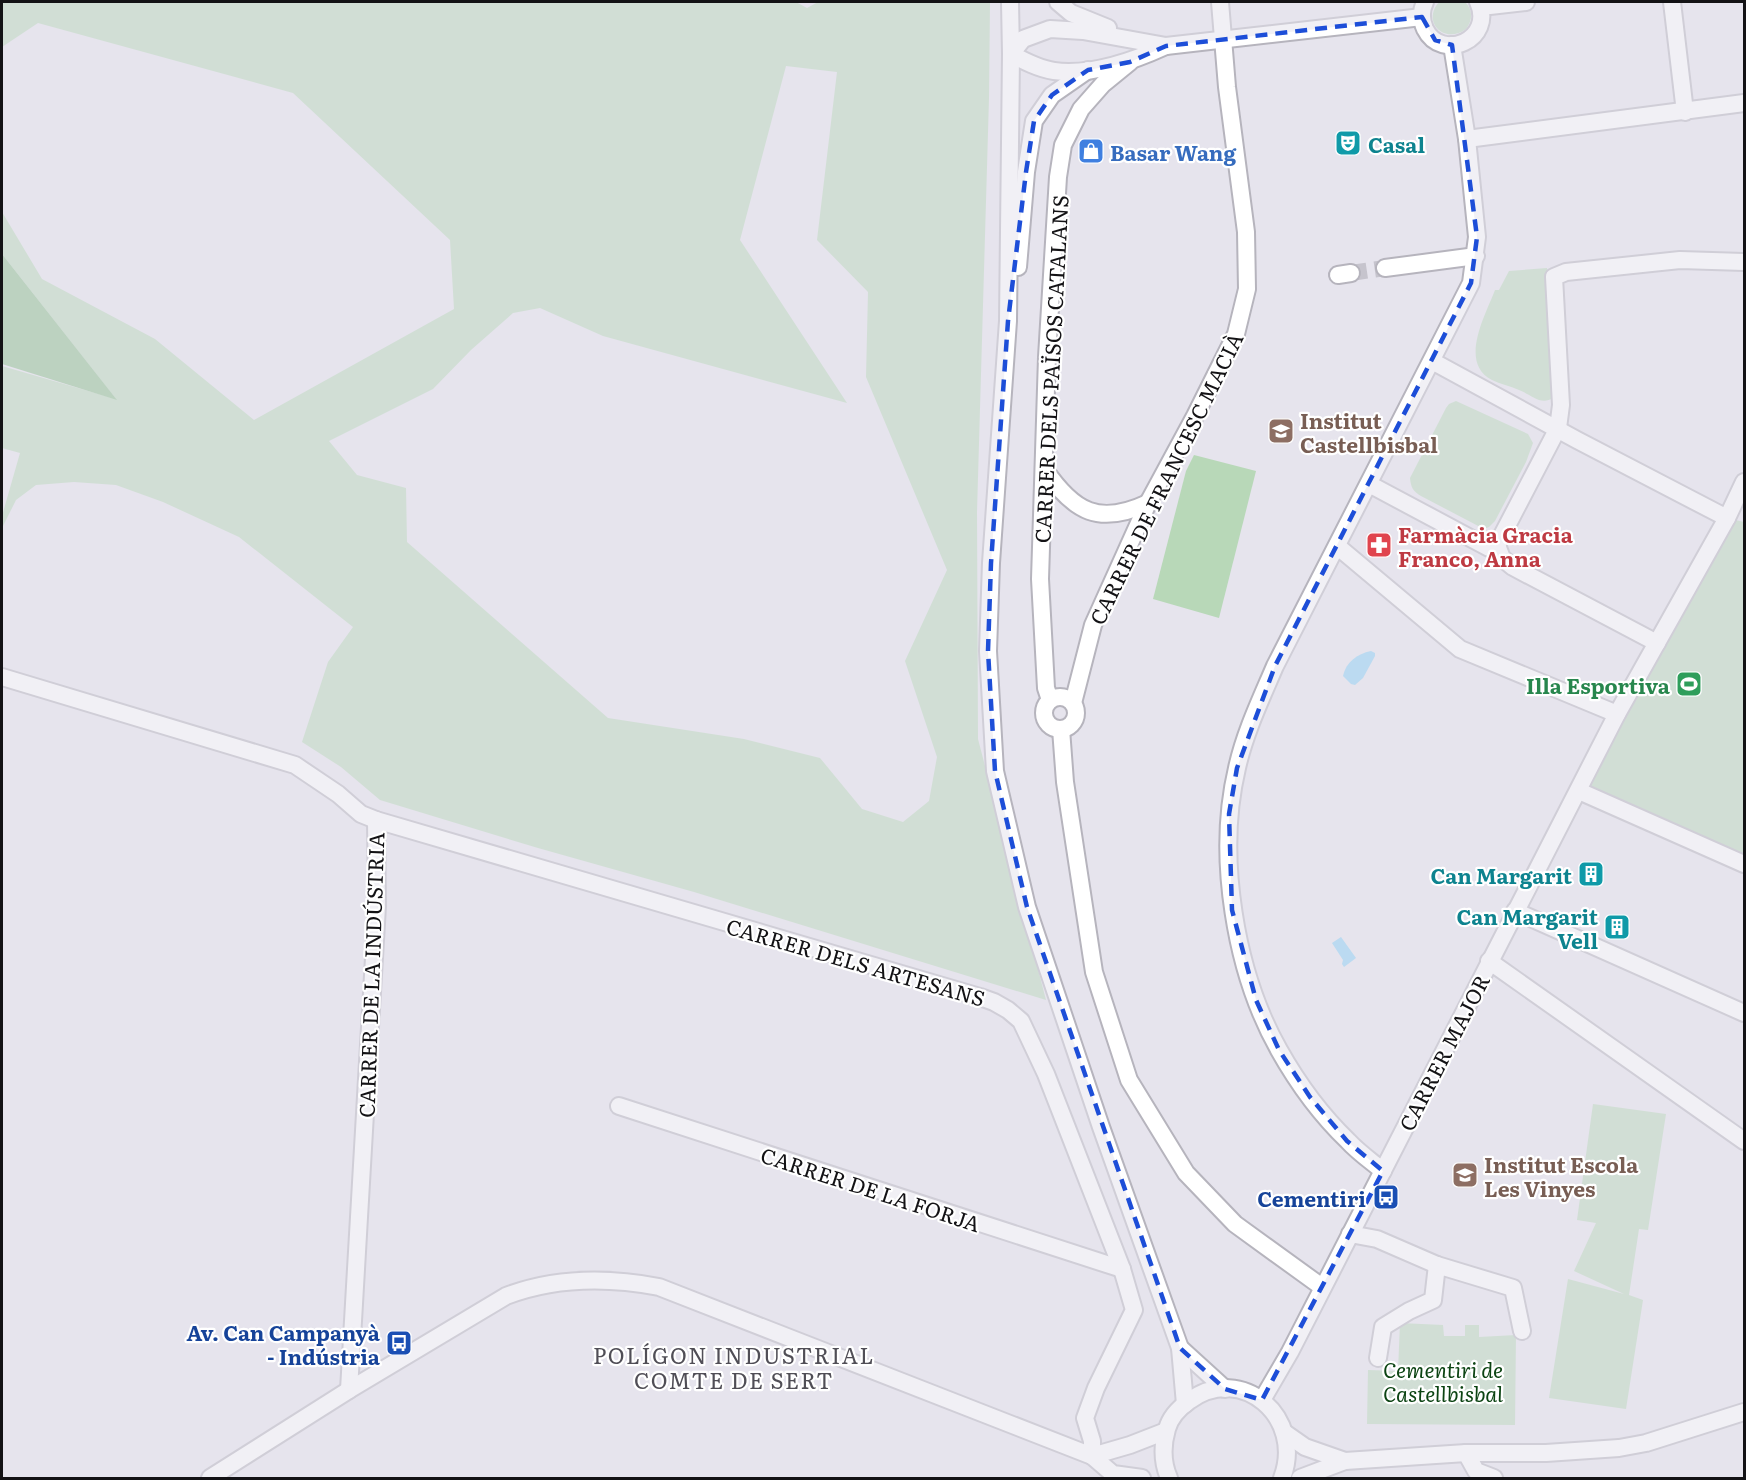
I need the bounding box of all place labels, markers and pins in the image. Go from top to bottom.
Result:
theatre icon: Casal [1333,128,1363,158]
place label: Casal [1368,128,1425,159]
shop icon: Basar Wang [1076,136,1106,166]
place label: Basar Wang [1110,136,1236,167]
place label: Institut Castellbisbal [1300,404,1438,459]
school or university icon: Institut Castellbisbal [1266,416,1296,446]
place label: Farmàcia Gracia Franco, Anna [1398,518,1574,573]
pharmacy icon: Farmàcia Gracia Franco, Anna [1364,530,1394,560]
place label: Illa Esportiva [1526,669,1671,700]
sports icon: Illa Esportiva [1674,669,1704,699]
place label: Can Margarit [1431,859,1573,890]
building icon: Can Margarit [1576,859,1606,889]
place label: Can Margarit Vell [1457,900,1599,955]
building icon: Can Margarit Vell [1602,912,1632,942]
place label: Institut Escola Les Vinyes [1484,1148,1639,1203]
school or university icon: Institut Escola Les Vinyes [1450,1160,1480,1190]
place label: Cementiri [1257,1182,1366,1213]
bus stop icon: Cementiri [1371,1182,1401,1212]
place label: Av. Can Campanyà - Indústria [187,1316,381,1371]
bus stop icon: Av. Can Campanyà - Indústria [384,1328,414,1358]

